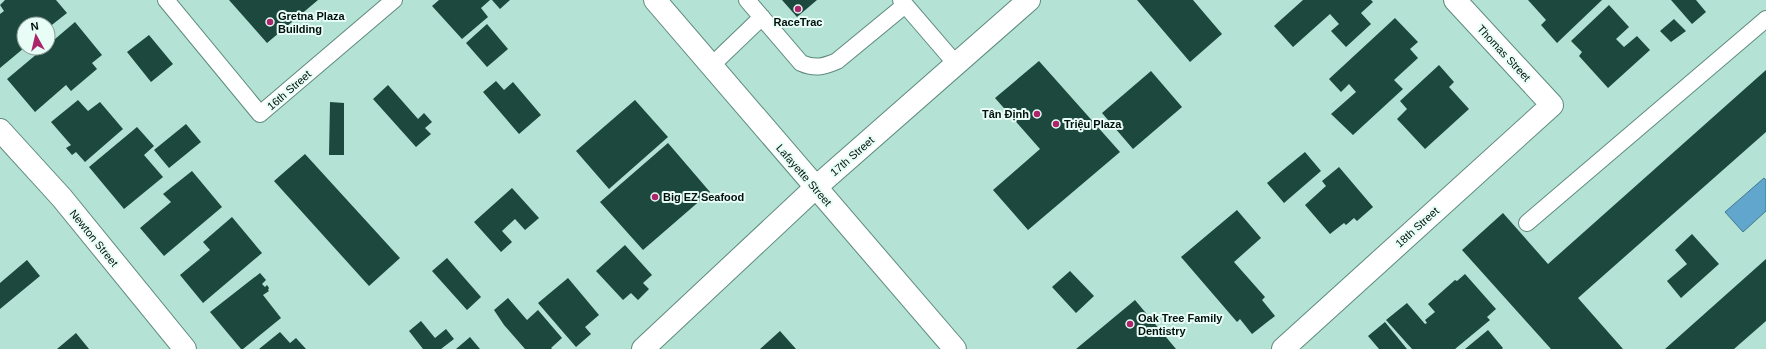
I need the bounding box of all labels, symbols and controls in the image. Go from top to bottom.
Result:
marker: RaceTrac [793,4,803,14]
place label: Gretna Plaza Building [278,10,346,35]
north arrow [16,16,56,56]
place label: RaceTrac [774,16,822,28]
marker: Gretna Plaza Building [265,17,275,27]
text: N [30,20,39,33]
street label: Thomas Street [1475,23,1533,83]
street label: 16th Street [265,68,313,112]
place label: Tân Định [982,108,1029,121]
marker: Tân Định [1032,109,1042,119]
place label: Triệu Plaza [1064,118,1122,131]
marker: Triệu Plaza [1051,119,1061,129]
street label: 17th Street [828,134,876,178]
street label: Lafayette Street [774,142,834,208]
place label: Big EZ Seafood [663,191,744,203]
marker: Big EZ Seafood [650,192,660,202]
street label: 18th Street [1393,205,1441,249]
street label: Newton Street [67,207,121,269]
place label: Oak Tree Family Dentistry [1138,312,1223,337]
marker: Oak Tree Family Dentistry [1125,319,1135,329]

